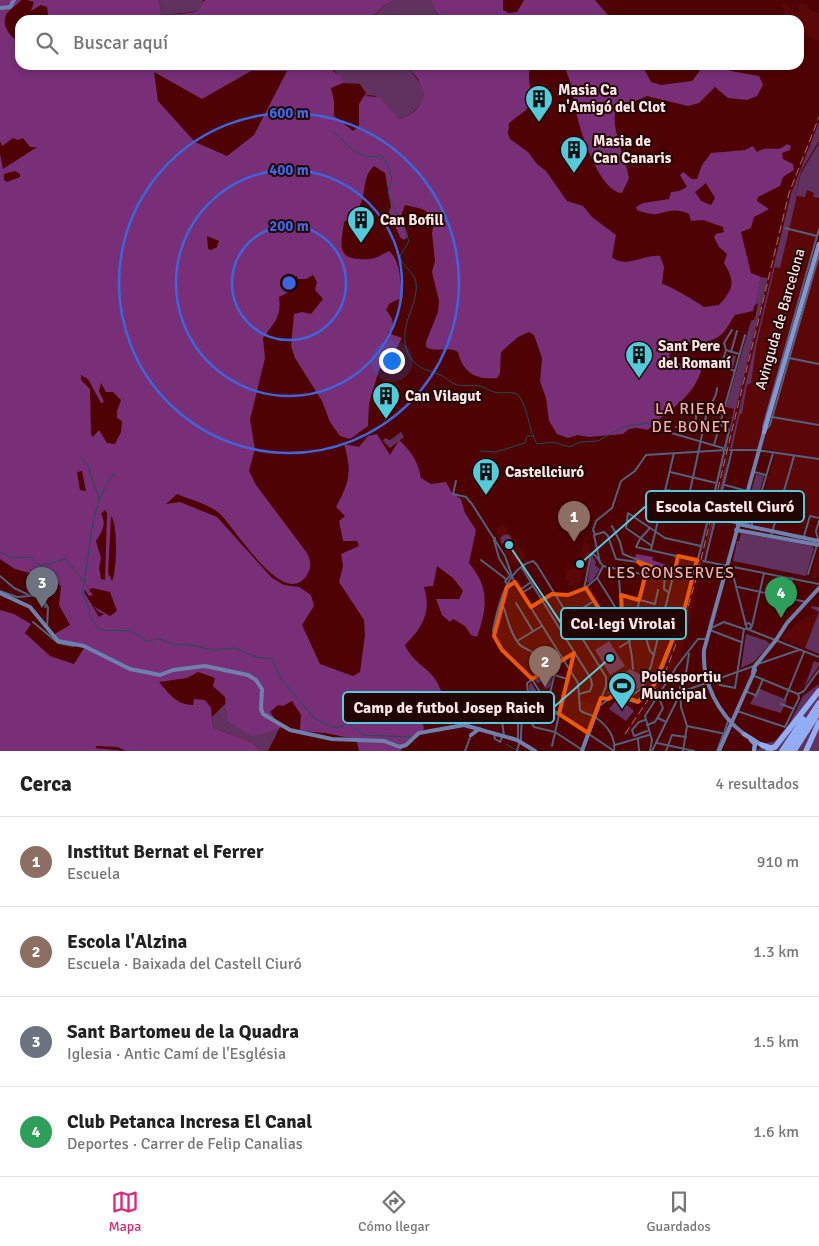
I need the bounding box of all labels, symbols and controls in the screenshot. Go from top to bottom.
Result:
search box [15,15,804,70]
icon: search [33,29,61,57]
text: Buscar aquí [73,31,168,55]
place label: Masia Ca n'Amigó del Clot [558,81,666,116]
building icon: Masia Ca n'Amigó del Clot [524,84,554,123]
text: 600 m [269,104,309,122]
place label: Masia de Can Canaris [593,132,672,167]
building icon: Masia de Can Canaris [559,135,589,174]
text: 400 m [269,161,309,179]
building icon: Can Bofill [346,205,376,244]
place label: Can Bofill [380,211,444,229]
text: 200 m [269,217,309,235]
street label: Avinguda de Barcelona [751,246,809,392]
centre of rings [280,274,298,292]
place label: Sant Pere del Romaní [658,337,731,372]
building icon: Sant Pere del Romaní [624,340,654,379]
your location [379,348,405,374]
building icon: Can Vilagut [371,381,401,420]
place label: Can Vilagut [405,387,482,405]
district label: LA RIERA DE BONET [652,399,730,437]
building icon: Castellciuró [471,457,501,496]
place label: Castellciuró [505,463,584,481]
callout: Escola Castell Ciuró [646,491,804,522]
text: Escola Castell Ciuró [656,497,794,517]
pin: 1 [558,501,590,542]
district label: LES CONSERVES [607,563,735,583]
pin: 3 [26,567,58,608]
pin: 4 [765,577,797,618]
callout: Col·legi Virolai [561,608,686,639]
text: Col·legi Virolai [571,614,675,634]
pin: 2 [529,646,561,687]
place label: Poliesportiu Municipal [641,668,721,703]
sports icon: Poliesportiu Municipal [607,671,637,710]
callout: Camp de futbol Josep Raich [343,692,554,723]
text: Camp de futbol Josep Raich [353,698,545,718]
text: Cerca [20,771,72,797]
text: 4 resultados [716,774,799,794]
text: Institut Bernat el Ferrer [67,840,264,864]
text: 1 [32,852,40,872]
text: 910 m [757,852,799,872]
text: Escuela [67,864,120,884]
text: Escola l'Alzina [67,930,187,954]
text: 2 [32,942,40,962]
text: 1.3 km [753,942,799,962]
text: Escuela · Baixada del Castell Ciuró [67,954,302,974]
text: Sant Bartomeu de la Quadra [67,1020,299,1044]
text: 3 [32,1032,40,1052]
text: 1.5 km [753,1032,799,1052]
text: Iglesia · Antic Camí de l'Església [67,1044,286,1064]
text: Club Petanca Incresa El Canal [67,1110,312,1134]
text: 4 [32,1122,40,1142]
text: 1.6 km [753,1122,799,1142]
text: Deportes · Carrer de Felip Canalias [67,1134,303,1154]
tab: Mapa [108,1188,141,1235]
tab: Cómo llegar [358,1188,430,1235]
tab: Guardados [647,1188,711,1235]

